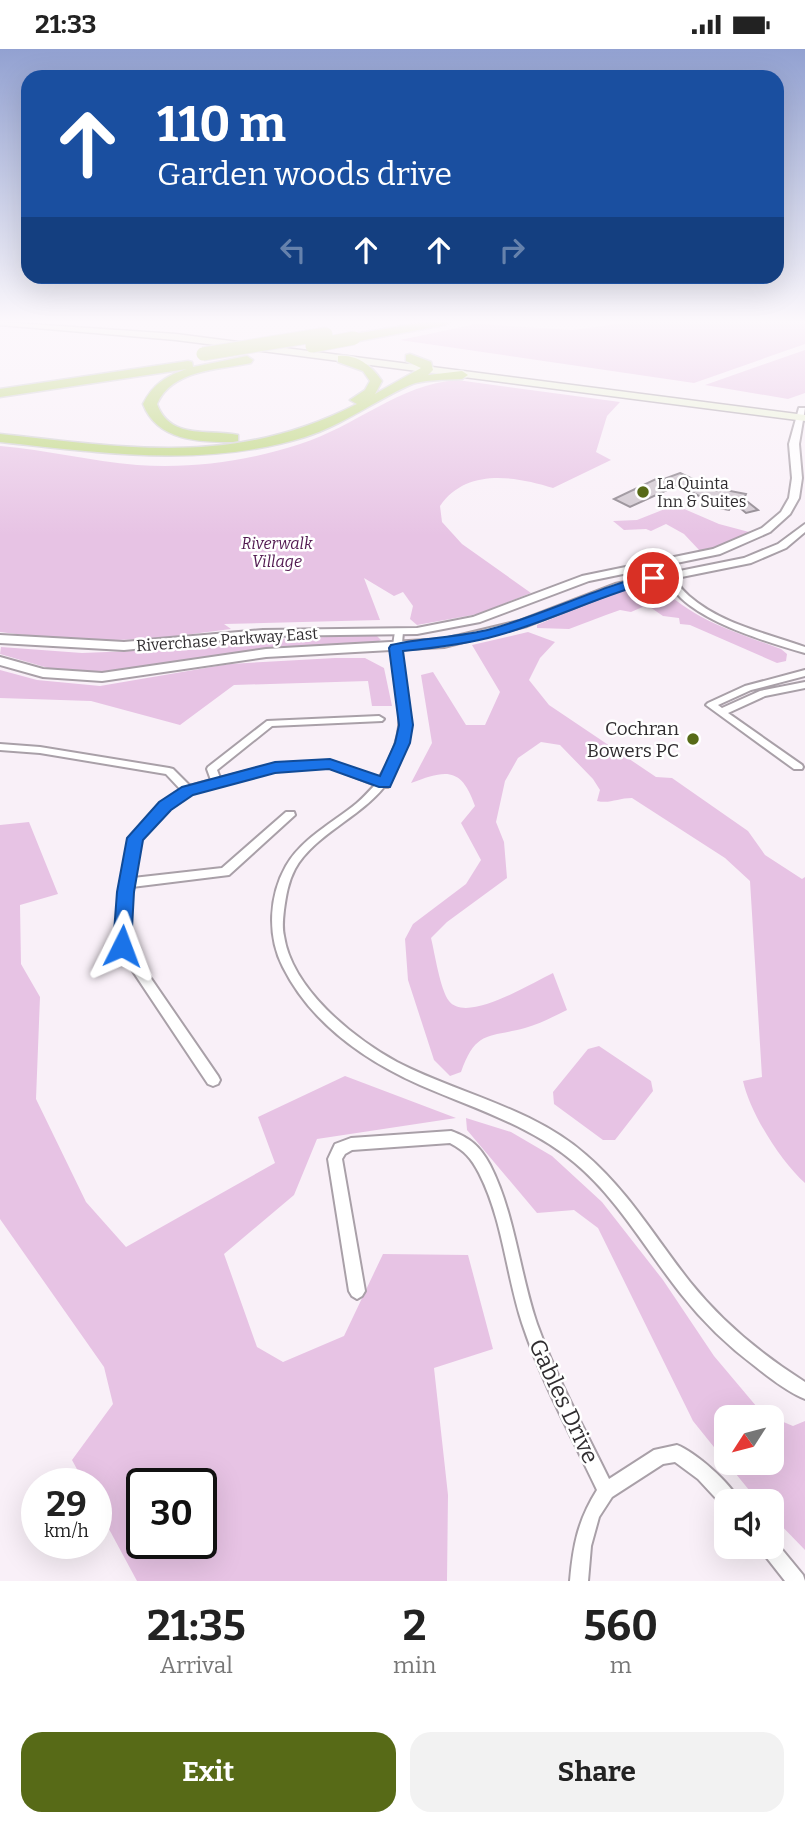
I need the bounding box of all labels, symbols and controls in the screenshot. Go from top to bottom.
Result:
text: 21:33 [35,9,96,40]
text: 110 m [157,95,286,154]
icon: ahead [42,98,133,189]
text: Garden woods drive [157,155,452,193]
icon: left [274,231,312,269]
icon: ahead [347,231,385,269]
icon: ahead [420,231,458,269]
icon: right [493,231,531,269]
place label: La Quinta Inn & Suites [657,474,746,511]
marker: La Quinta Inn & Suites [635,484,651,500]
park label: Riverwalk Village [241,534,313,571]
pin [623,548,683,608]
icon: arrive [634,559,672,597]
street label: Riverchase Parkway East [135,624,319,655]
place label: Cochran Bowers PC [587,717,679,762]
marker: Cochran Bowers PC [685,731,701,747]
position arrow [85,909,159,983]
street label: Gables Drive [523,1334,605,1468]
north arrow [714,1405,784,1475]
map controls [714,1405,784,1559]
speed limit sign: 30 [126,1468,217,1559]
text: 29 [46,1483,87,1525]
button: sound [714,1489,784,1559]
text: km/h [44,1520,89,1542]
text: 21:35 [147,1601,246,1651]
text: 2 [403,1601,426,1651]
text: 560 [583,1601,658,1651]
text: Arrival [160,1651,233,1679]
text: min [393,1651,436,1679]
text: m [610,1651,632,1679]
button: Exit [21,1732,396,1812]
button: Share [410,1732,784,1812]

